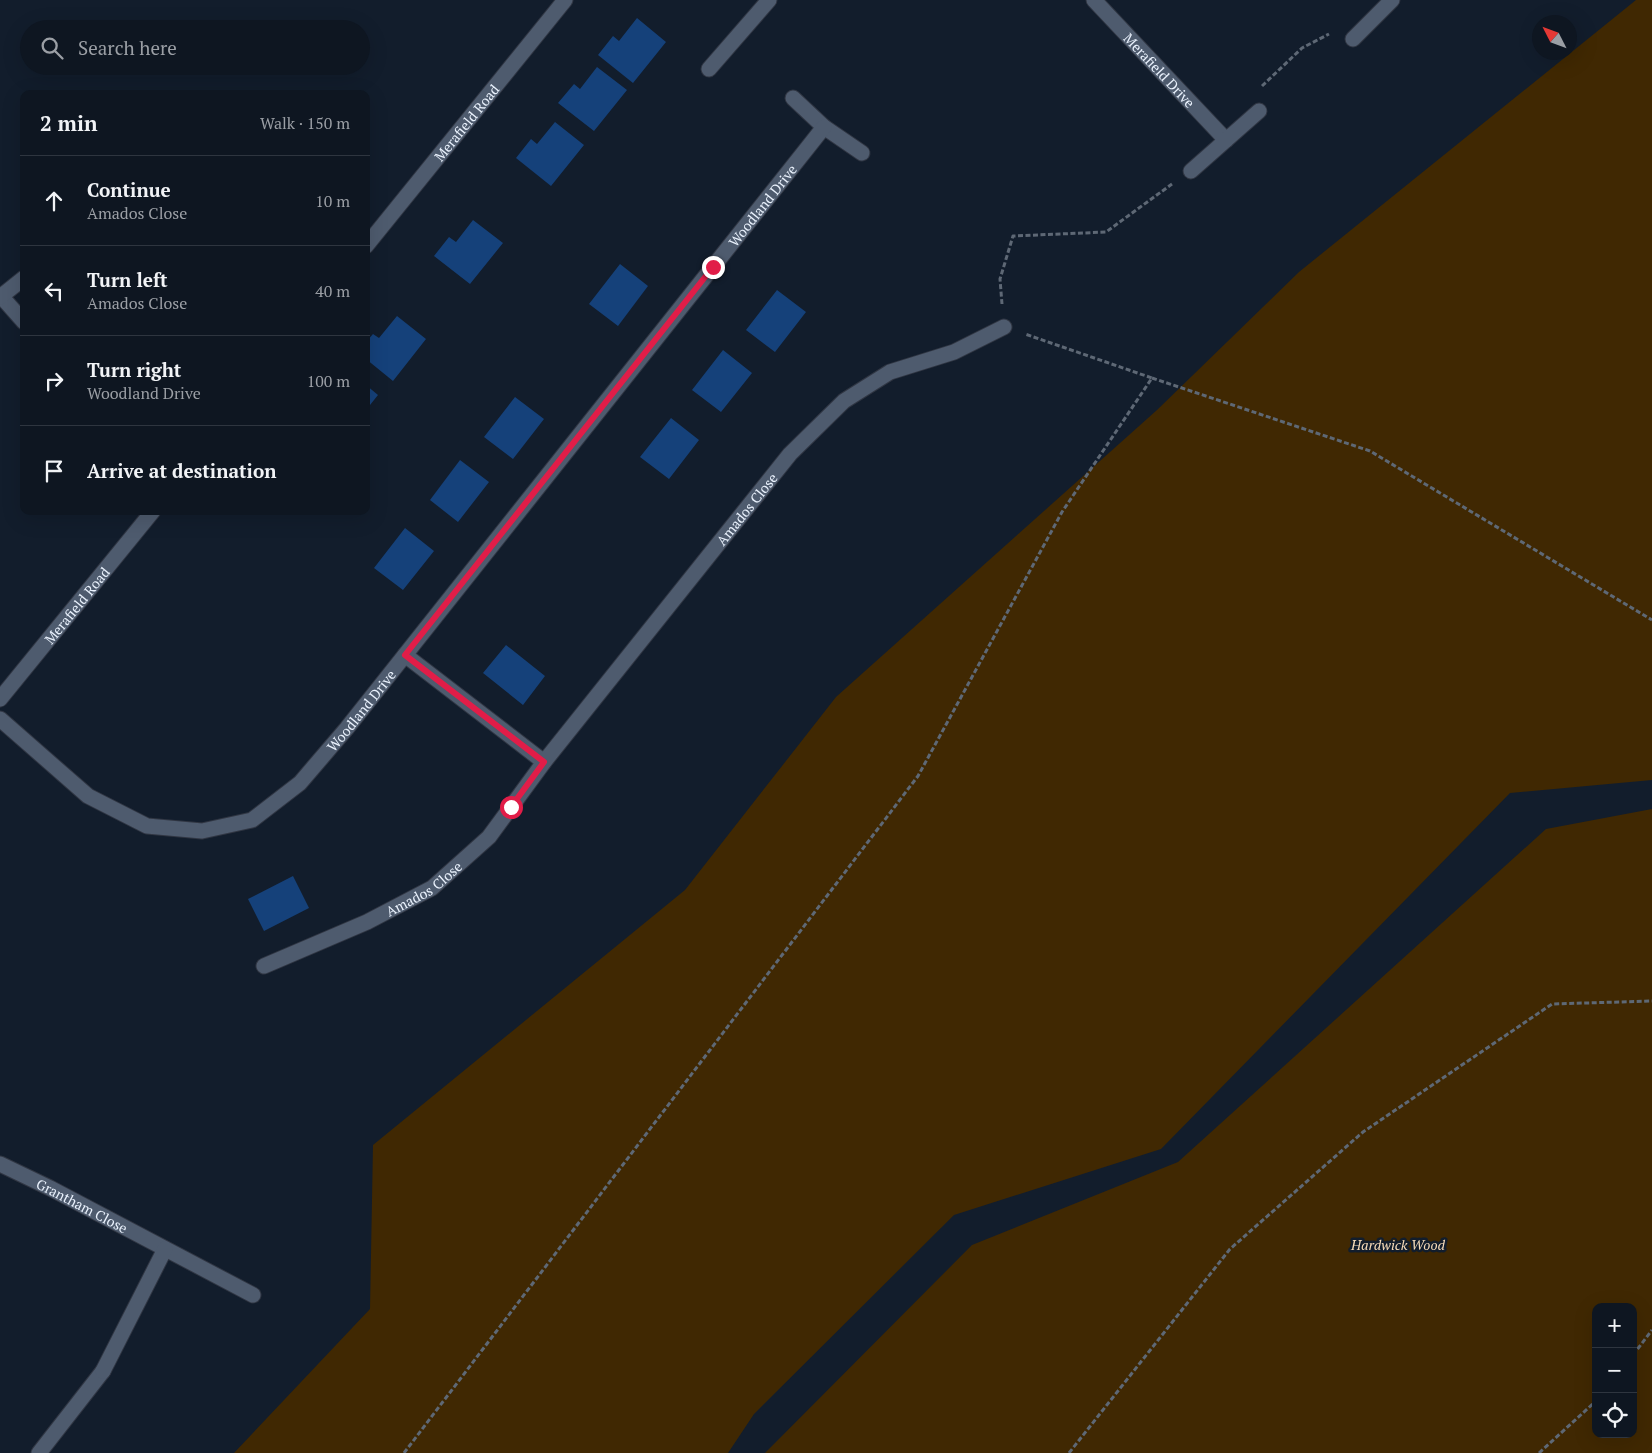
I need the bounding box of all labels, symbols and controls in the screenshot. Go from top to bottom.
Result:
north arrow [1532,15,1577,60]
search box [20,20,370,75]
street label: Merafield Drive [1120,28,1200,111]
icon: search [38,34,66,62]
text: Search here [78,35,177,60]
street label: Merafield Road [429,80,503,165]
text: 2 min [40,109,97,137]
text: Walk · 150 m [260,112,350,134]
street label: Woodland Drive [724,160,800,250]
text: Continue [87,177,171,202]
icon: ahead [40,187,68,215]
text: 10 m [315,190,350,212]
text: Amados Close [87,202,187,224]
route end [702,256,725,279]
text: Turn left [87,267,168,292]
icon: left [40,277,68,305]
text: 40 m [315,280,350,302]
text: Amados Close [87,292,187,314]
text: Turn right [87,357,181,382]
icon: right [40,367,68,395]
text: 100 m [307,370,350,392]
text: Woodland Drive [87,382,201,404]
icon: arrive [40,457,68,485]
text: Arrive at destination [87,458,276,483]
street label: Amados Close [711,468,781,549]
street label: Merafield Road [39,563,113,648]
street label: Woodland Drive [322,665,399,755]
route start [500,796,523,819]
street label: Amados Close [382,857,466,920]
street label: Grantham Close [34,1173,131,1237]
park label: Hardwick Wood [1350,1235,1446,1254]
map controls [1592,1303,1637,1438]
button: + [1592,1303,1637,1348]
button: − [1592,1348,1637,1393]
button: locate [1592,1393,1637,1438]

